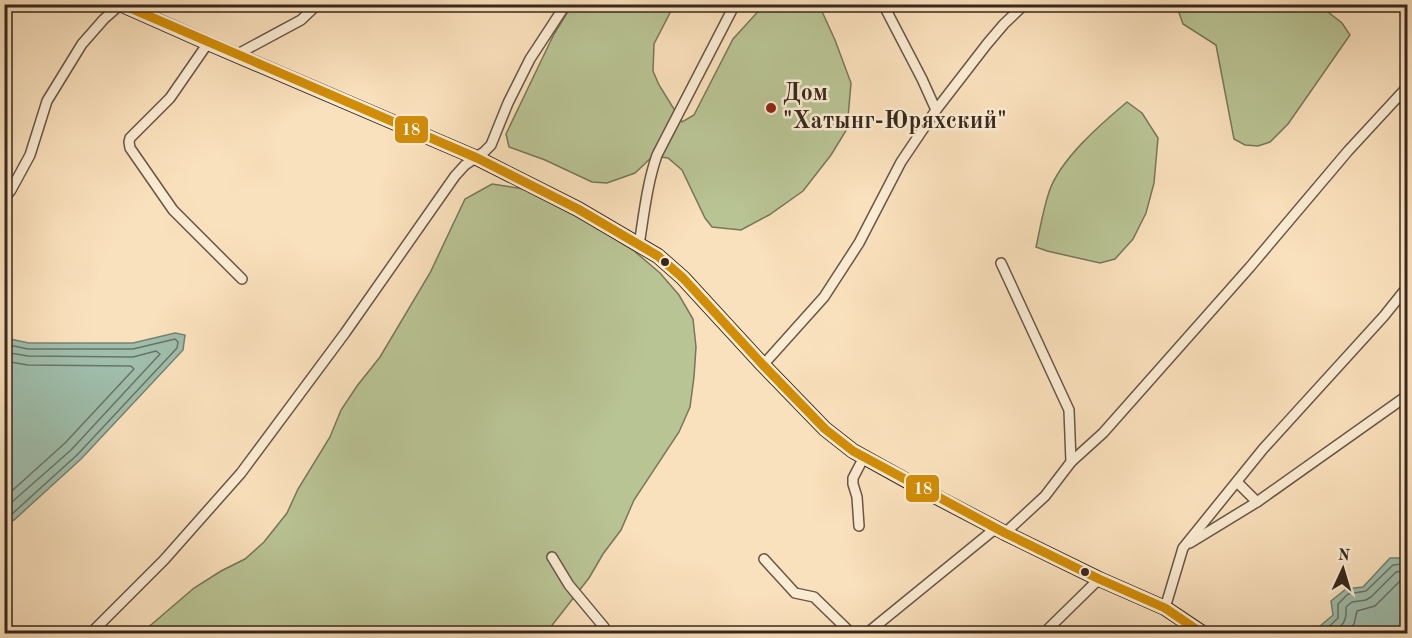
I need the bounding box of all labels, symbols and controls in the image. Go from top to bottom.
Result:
place label: Дом "Хатынг-Юряхский" [783,82,1007,134]
marker: Дом "Хатынг-Юряхский" [764,101,778,115]
line badge: 18 [394,115,429,144]
text: 18 [402,123,420,139]
unlabelled marker [659,256,671,268]
line badge: 18 [905,474,940,503]
text: 18 [914,482,932,498]
north arrow [1313,539,1373,599]
text: N [1337,548,1351,564]
unlabelled marker [1079,566,1091,578]

